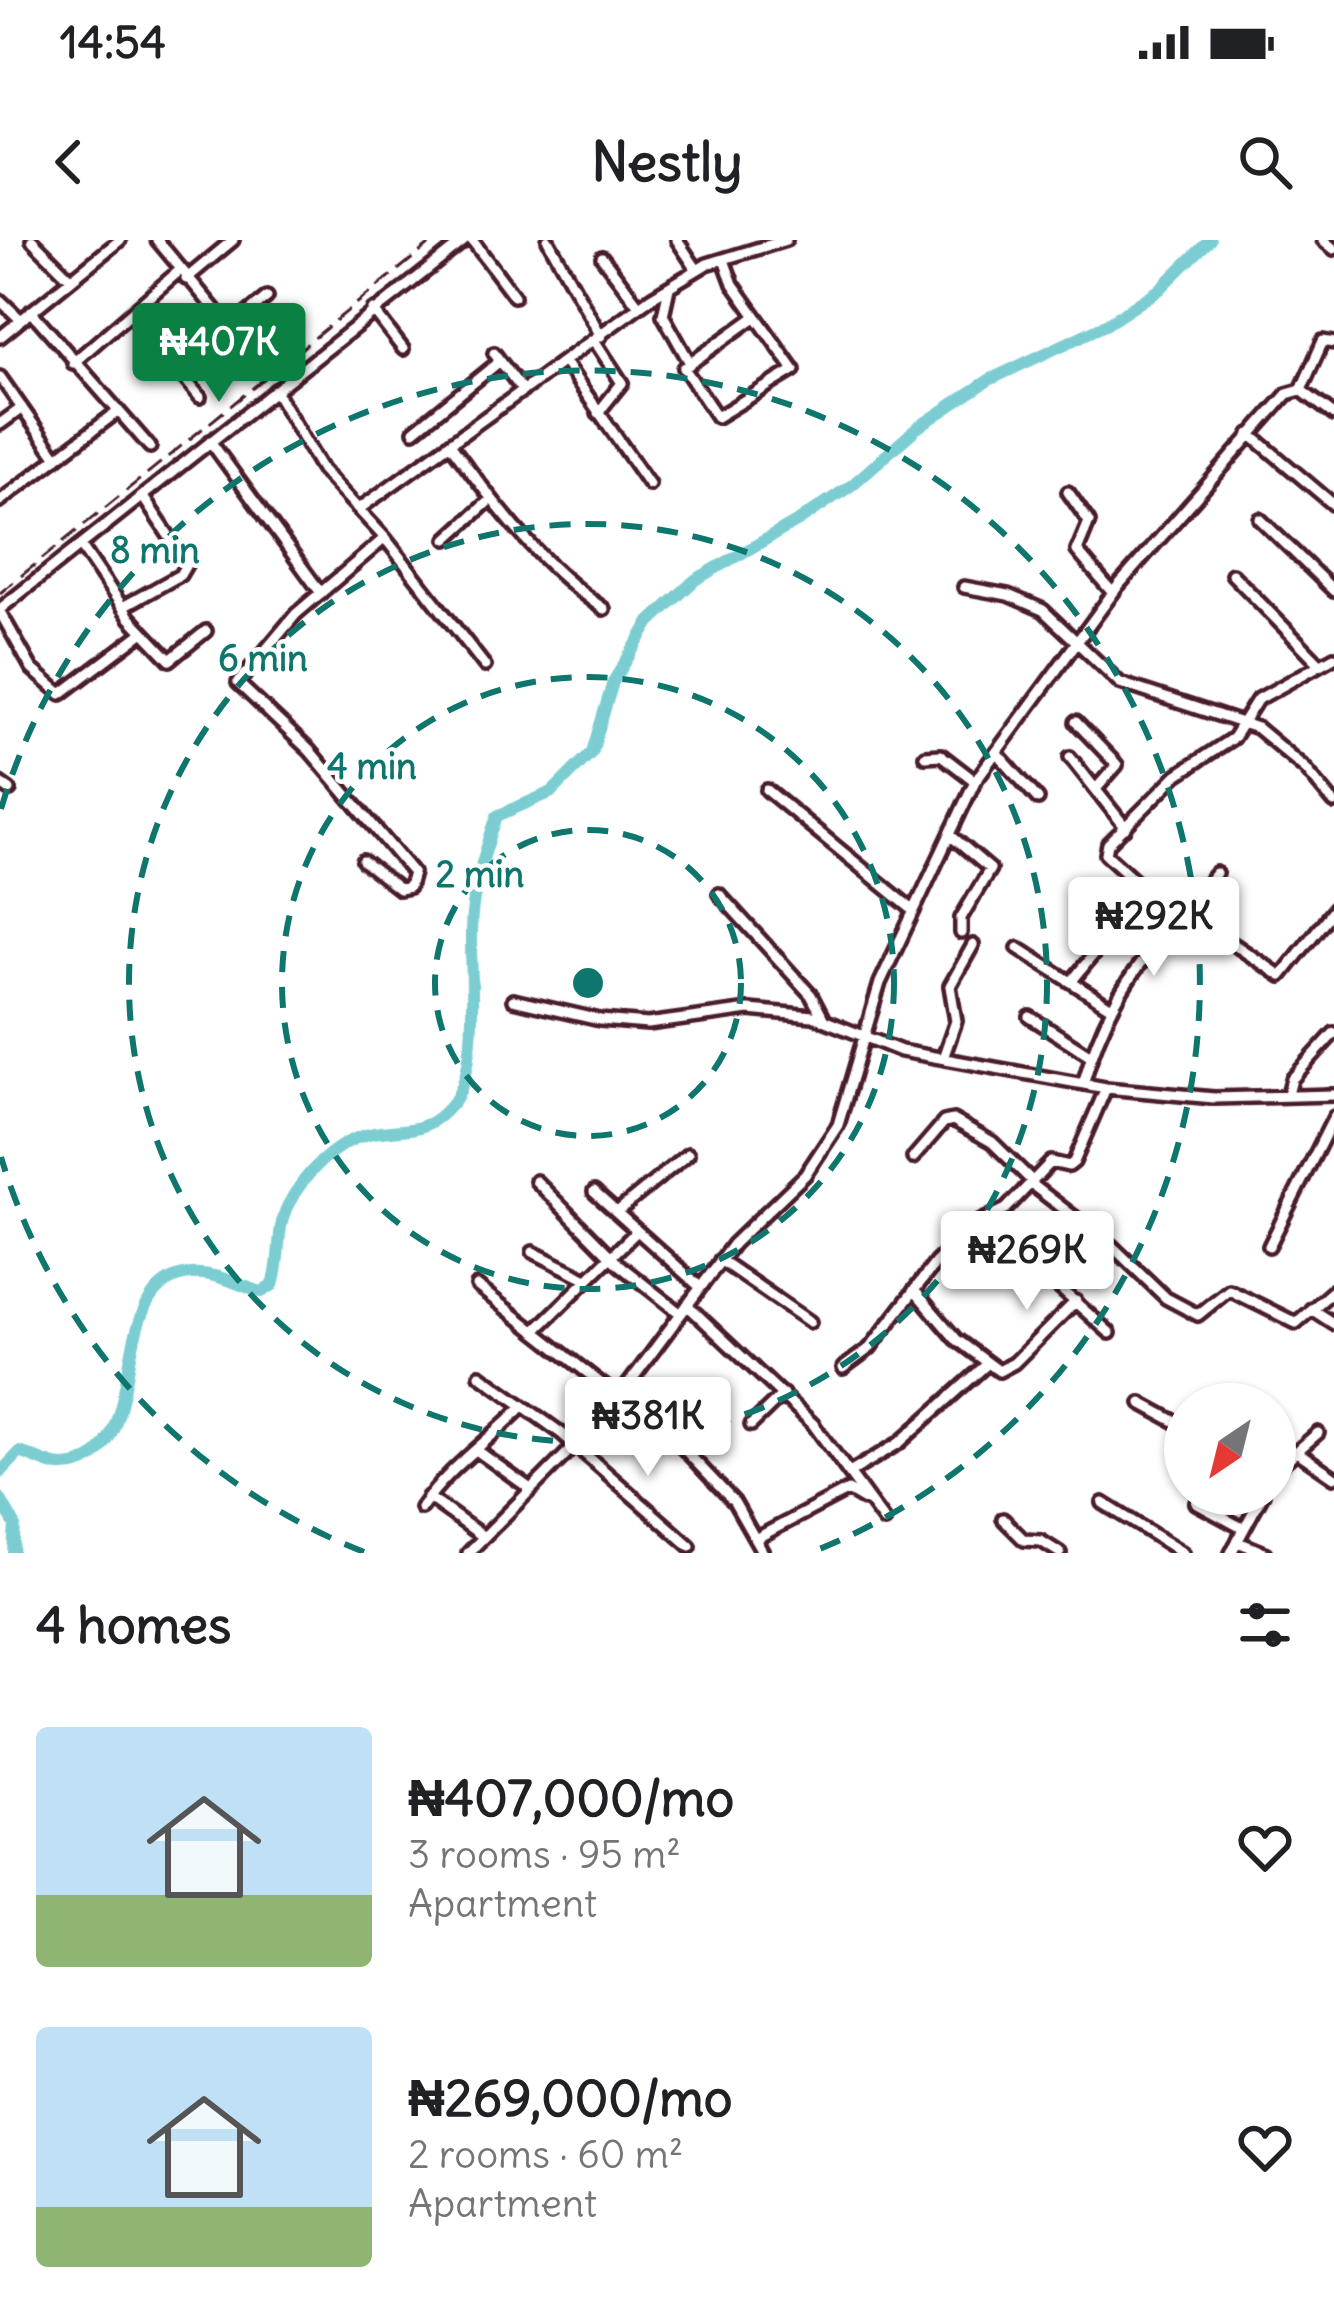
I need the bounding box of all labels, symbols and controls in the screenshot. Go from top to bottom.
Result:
text: 14:54 [60,14,166,70]
text: Nestly [591,128,743,196]
icon: back [36,129,102,195]
icon: search [1232,129,1298,195]
pin: ₦407K [135,303,303,405]
text: ₦407K [159,317,279,366]
text: 8 min [110,528,200,573]
text: 6 min [218,636,308,681]
text: 4 min [327,744,417,789]
text: 2 min [436,852,525,897]
pin: ₦292K [1070,877,1238,979]
text: ₦292K [1095,891,1213,940]
centre of rings [567,962,609,1004]
pin: ₦269K [943,1211,1111,1313]
text: ₦269K [968,1225,1086,1274]
pin: ₦381K [564,1377,732,1479]
north arrow [1164,1383,1296,1515]
map controls [1164,1383,1296,1515]
text: ₦381K [592,1391,704,1440]
icon: filters [1232,1592,1298,1658]
text: 4 homes [36,1593,231,1657]
text: ₦407,000/mo [408,1766,734,1830]
icon: home [132,1775,276,1919]
icon: heart [1232,1814,1298,1880]
text: 3 rooms · 95 m² [408,1830,681,1879]
text: Apartment [408,1879,597,1928]
text: ₦269,000/mo [408,2066,733,2130]
icon: home [132,2075,276,2219]
icon: heart [1232,2114,1298,2180]
text: 2 rooms · 60 m² [408,2130,683,2179]
text: Apartment [408,2179,597,2228]

